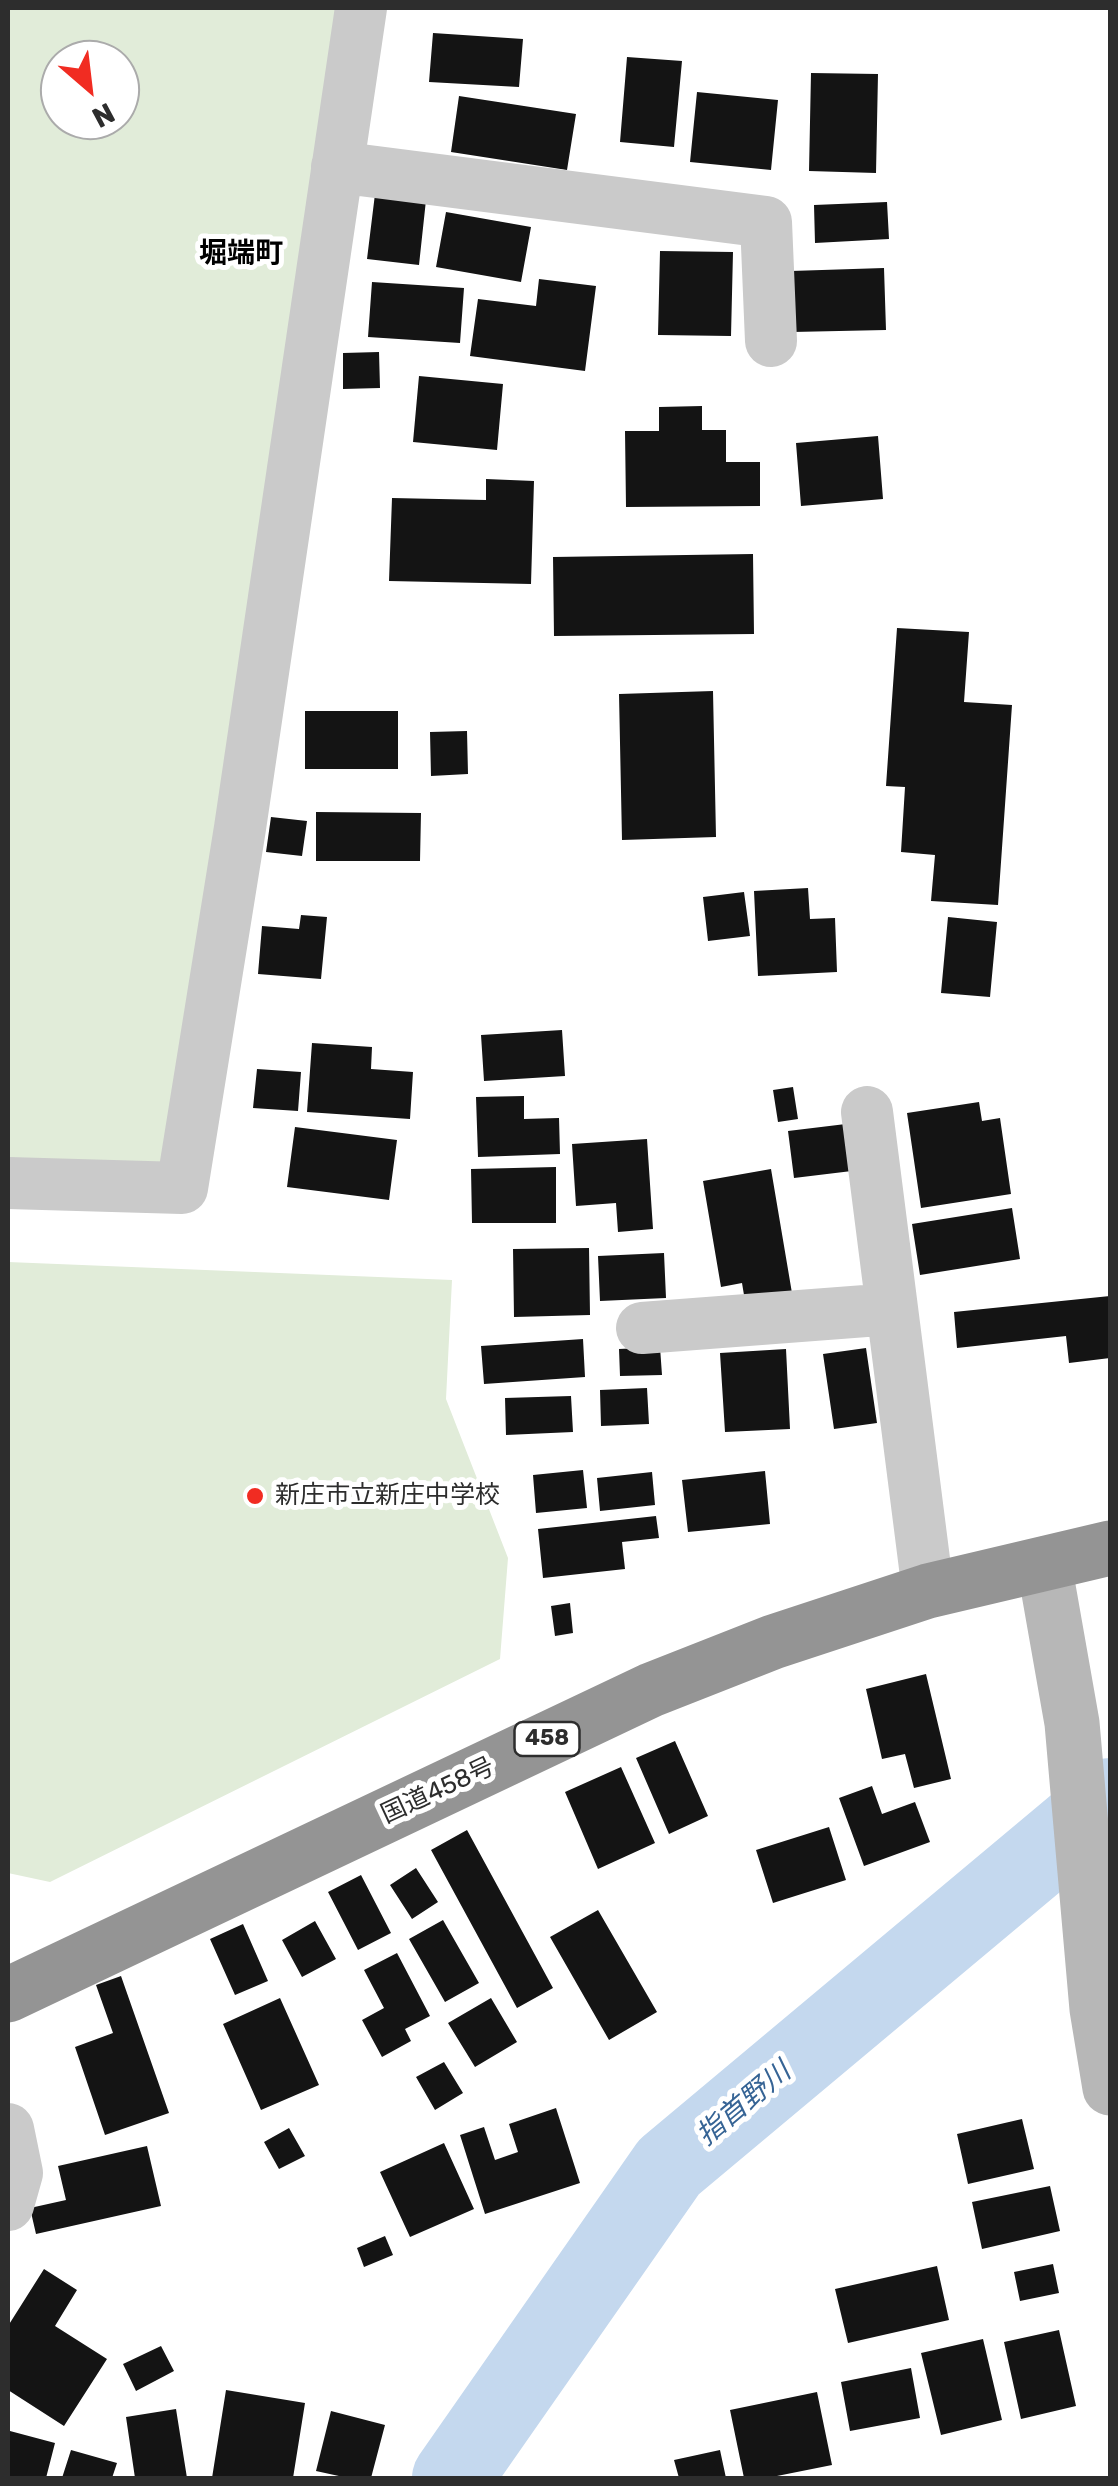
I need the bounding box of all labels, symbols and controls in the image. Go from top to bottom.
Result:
north arrow [40,40,140,140]
text: N [87,96,120,134]
district label: 堀端町 [199,237,283,271]
place label: 新庄市立新庄中学校 [275,1481,500,1511]
marker: 新庄市立新庄中学校 [244,1485,266,1507]
road number: 458 [514,1722,580,1756]
street label: 国道458号 [377,1752,499,1830]
water label: 指首野川 [690,2055,798,2153]

